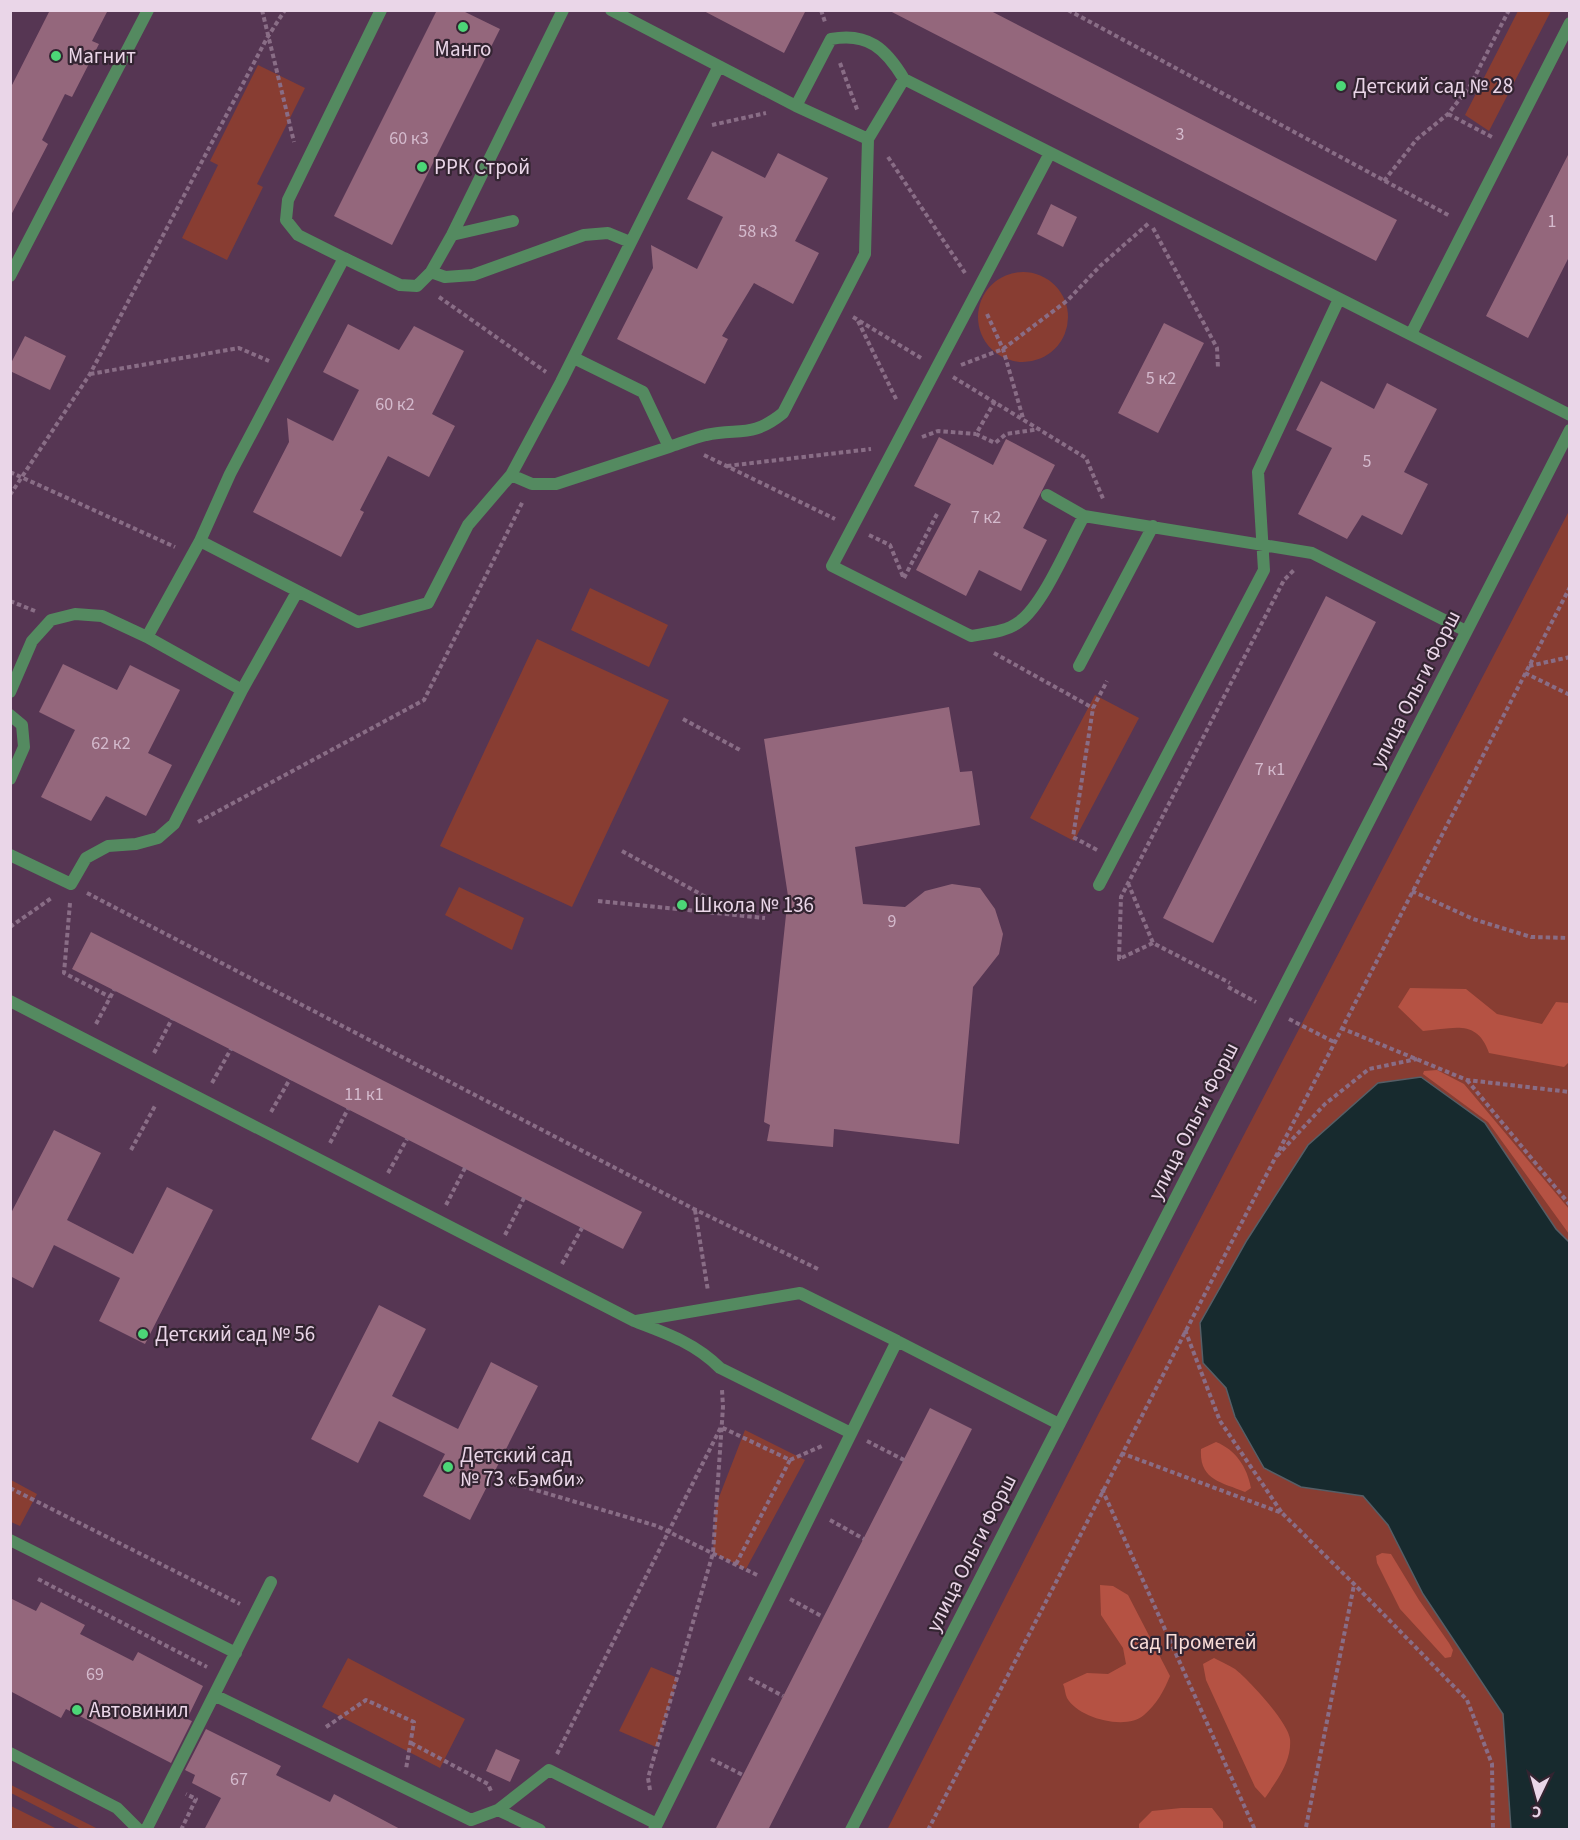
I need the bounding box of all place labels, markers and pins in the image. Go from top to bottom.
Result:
marker: Манго [456,20,470,34]
place label: Манго [435,34,491,64]
place label: Магнит [68,41,136,71]
marker: Магнит [49,49,63,63]
place label: Детский сад № 28 [1353,71,1513,101]
marker: Детский сад № 28 [1334,79,1348,93]
place label: РРК Строй [434,152,530,182]
marker: РРК Строй [415,160,429,174]
place label: Школа № 136 [694,890,814,920]
marker: Школа № 136 [675,898,689,912]
place label: Детский сад № 56 [155,1319,315,1349]
marker: Детский сад № 56 [136,1327,150,1341]
place label: Детский сад № 73 «Бэмби» [460,1440,584,1494]
marker: Детский сад № 73 «Бэмби» [441,1460,455,1474]
place label: Автовинил [89,1695,189,1725]
marker: Автовинил [70,1703,84,1717]

